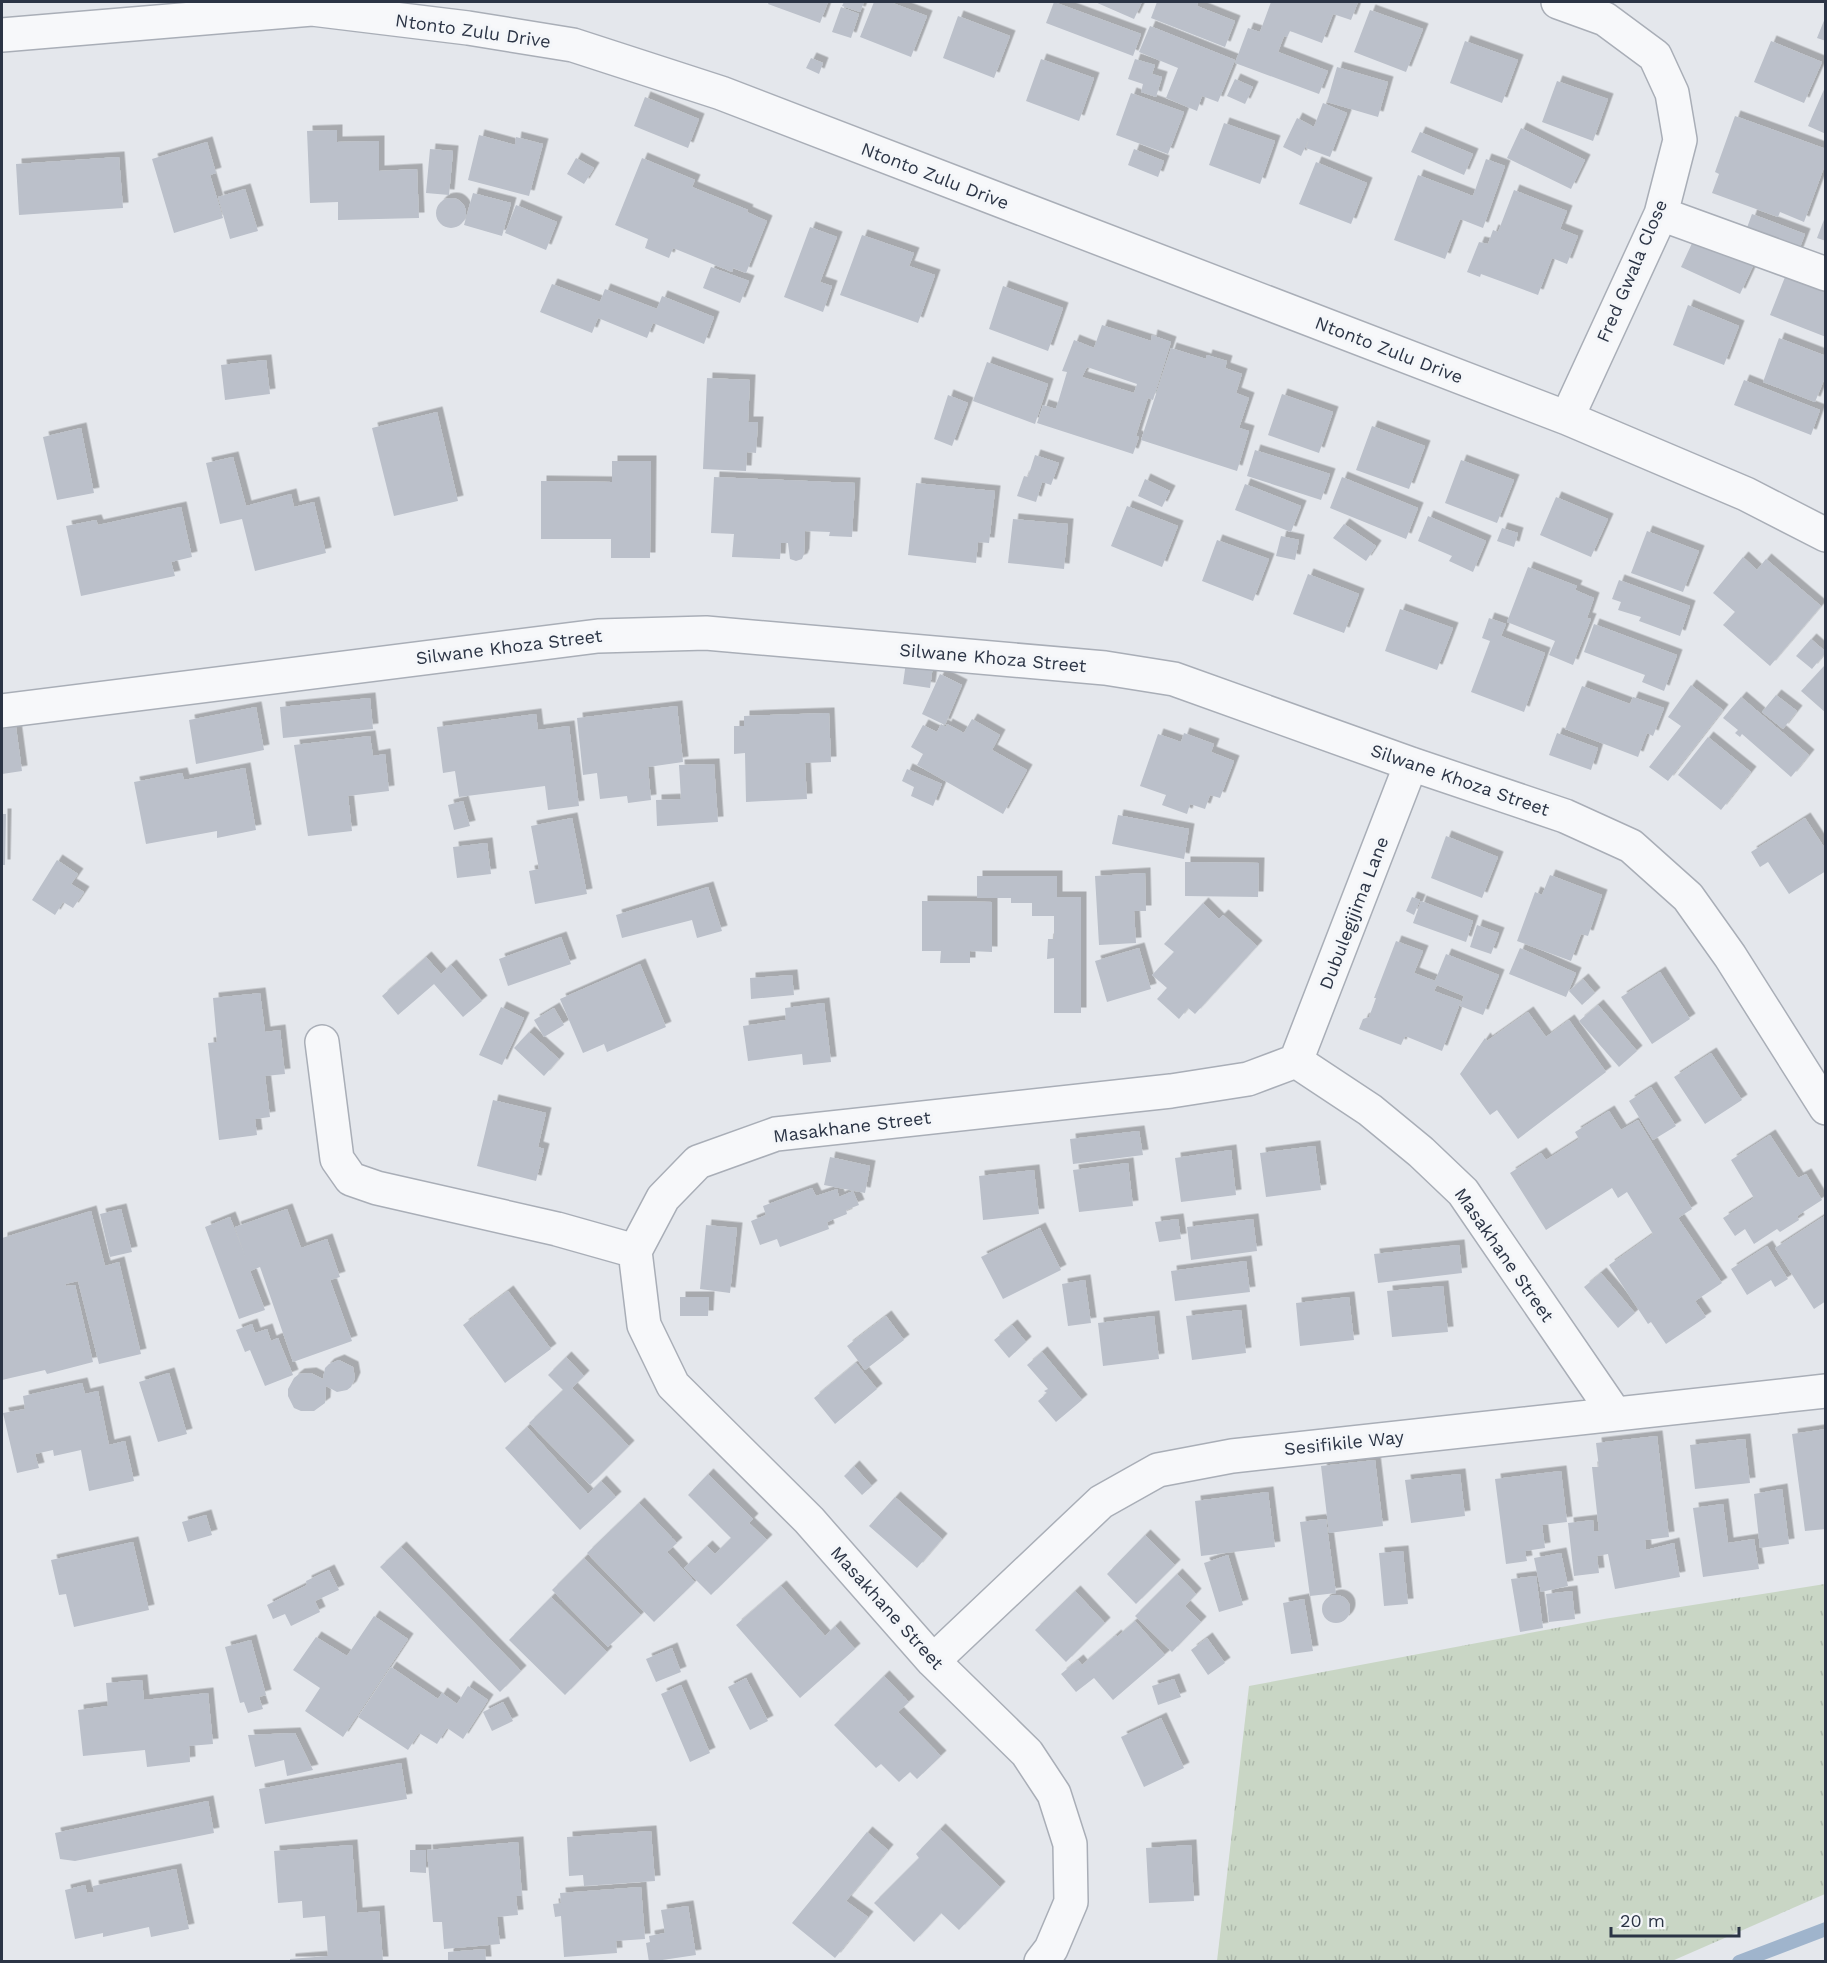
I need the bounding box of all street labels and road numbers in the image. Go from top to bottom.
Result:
street label: Ntonto Zulu Drive [394,9,552,52]
street label: Ntonto Zulu Drive [858,138,1012,213]
street label: Fred Gwala Close [1592,196,1671,345]
street label: Ntonto Zulu Drive [1312,312,1466,387]
street label: Silwane Khoza Street [415,625,604,668]
street label: Silwane Khoza Street [899,639,1088,676]
street label: Silwane Khoza Street [1368,739,1553,820]
street label: Dubulegijima Lane [1315,834,1392,992]
street label: Masakhane Street [772,1106,932,1147]
street label: Masakhane Street [1450,1184,1559,1326]
street label: Sesifikile Way [1283,1426,1406,1459]
street label: Masakhane Street [827,1542,949,1674]

